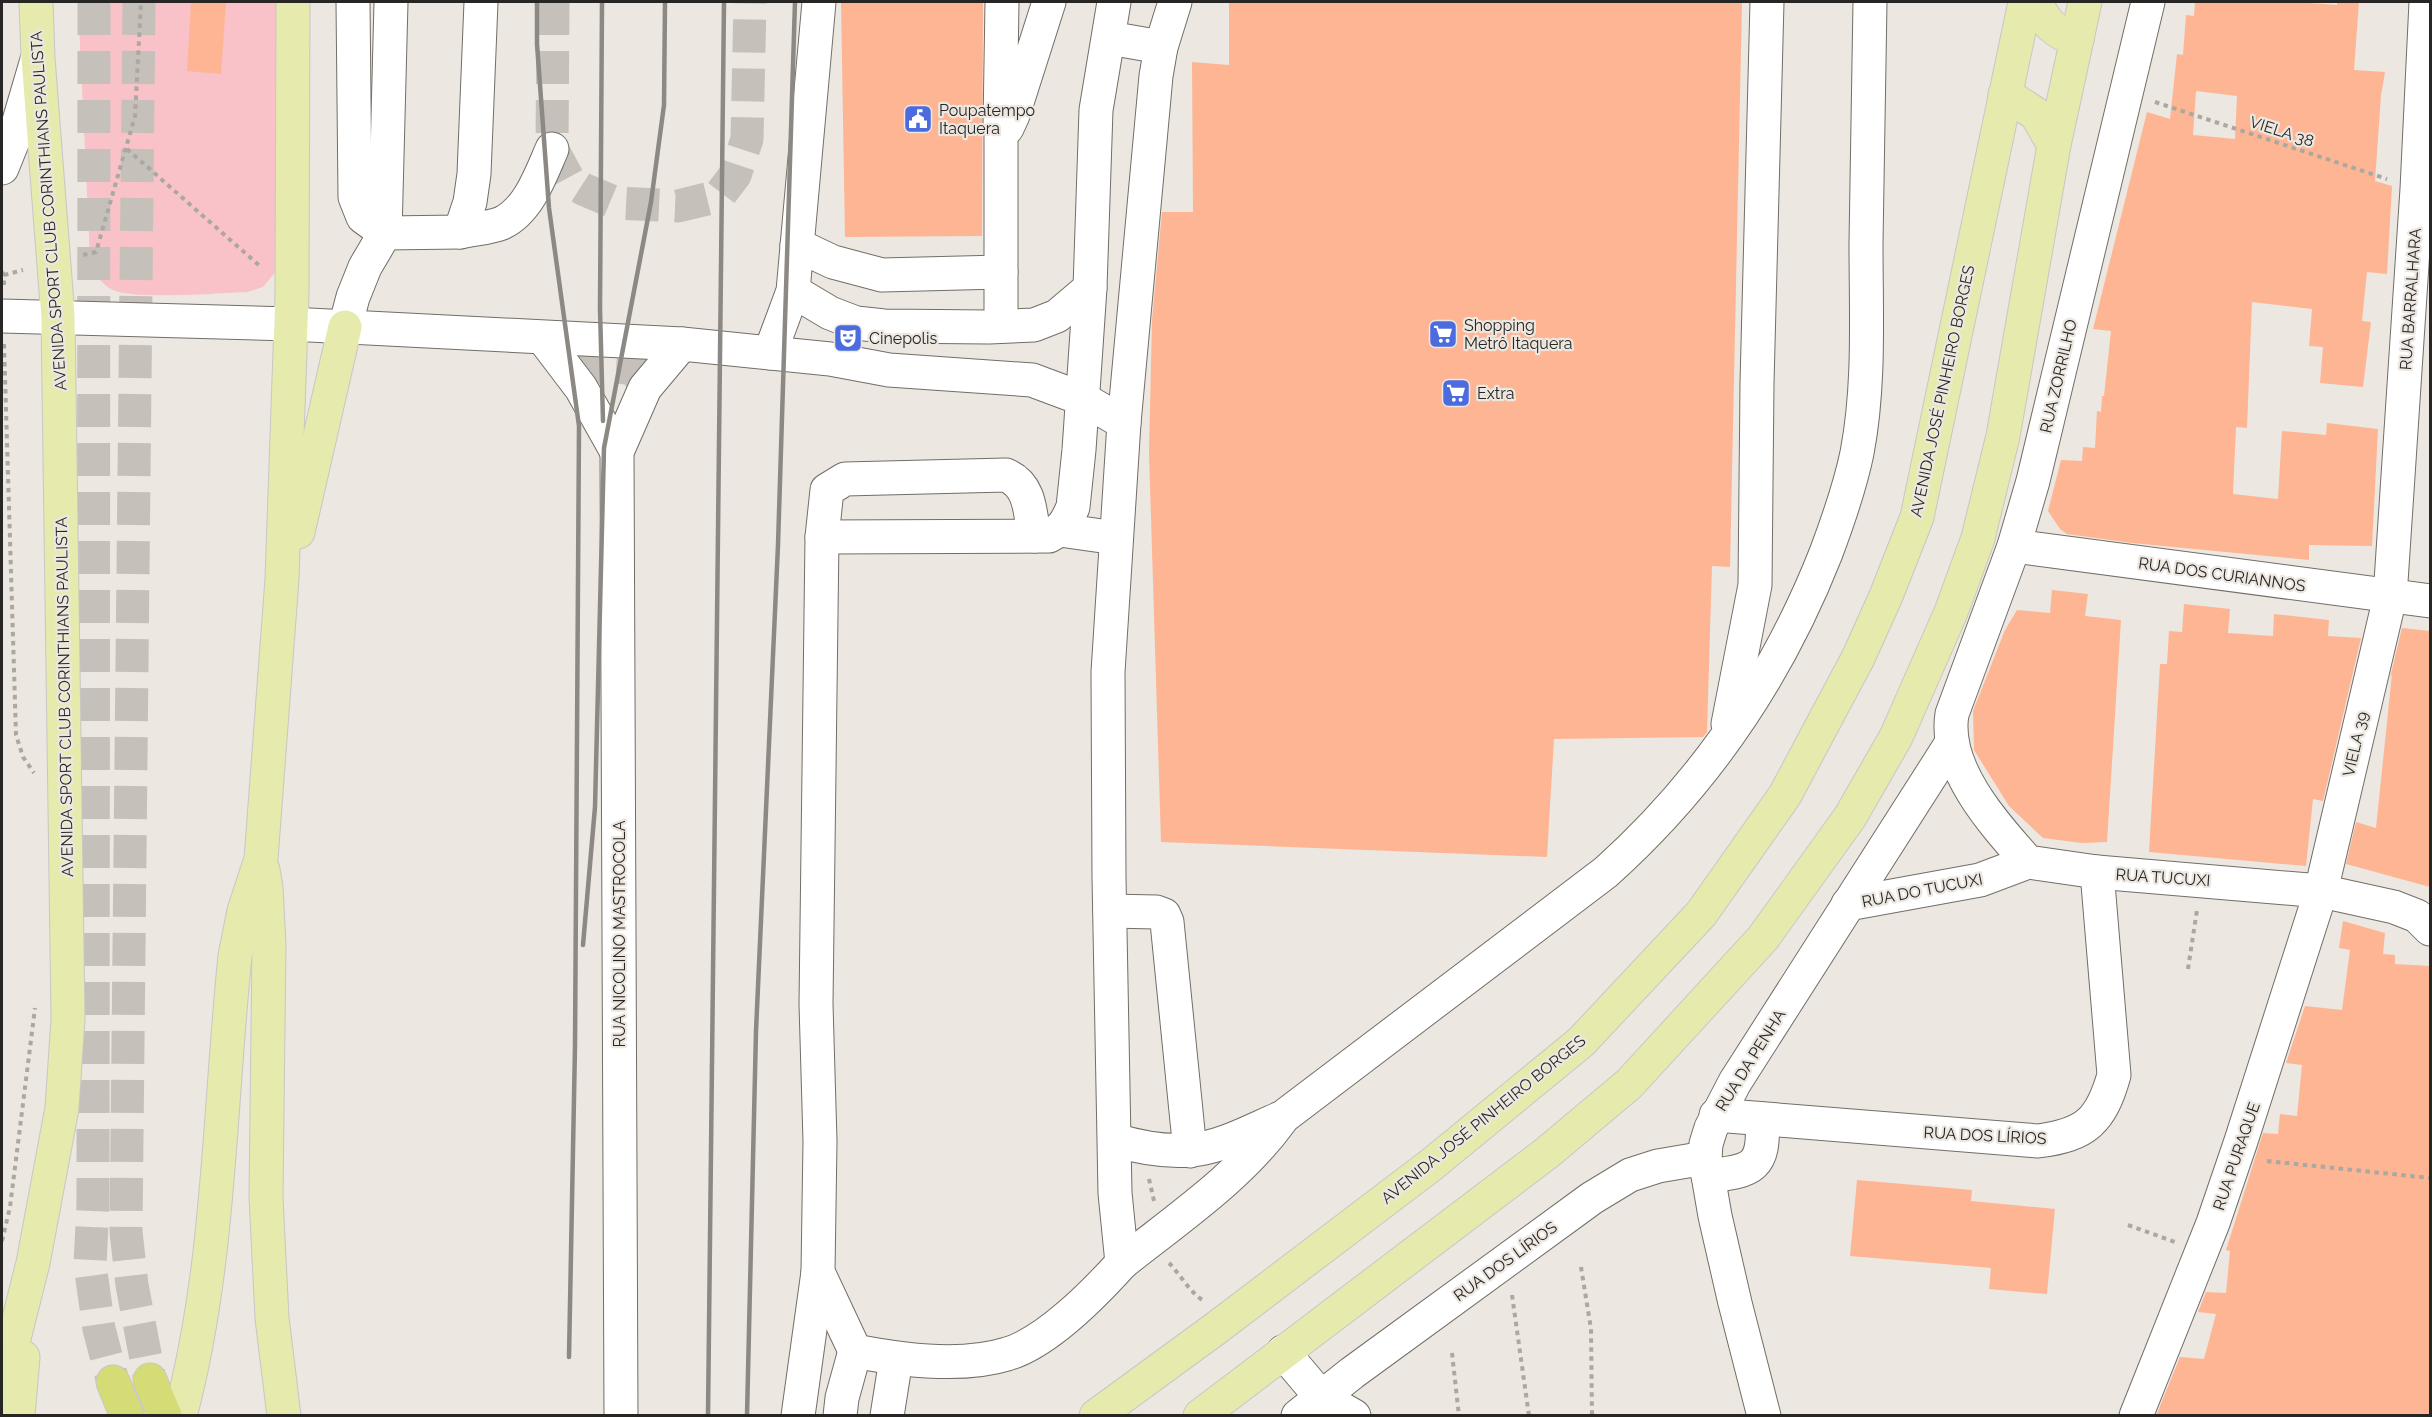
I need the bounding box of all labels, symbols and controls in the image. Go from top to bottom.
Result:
street label: AVENIDA SPORT CLUB CORINTHIANS PAULISTA [26,30,71,391]
place label: Poupatempo Itaquera [939,101,1035,138]
public building icon: Poupatempo Itaquera [902,103,934,135]
street label: VIELA 38 [2247,112,2316,151]
street label: RUA BARRALHARA [2396,227,2425,371]
street label: AVENIDA JOSÉ PINHEIRO BORGES [1905,263,1979,519]
place label: Shopping Metrô Itaquera [1464,316,1573,353]
street label: RUA ZORRILHO [2036,317,2081,435]
supermarket icon: Shopping Metrô Itaquera [1427,318,1459,350]
theatre icon: Cinepolis [832,322,864,354]
place label: Cinepolis [869,329,937,348]
supermarket icon: Extra [1440,377,1472,409]
place label: Extra [1477,384,1514,403]
street label: AVENIDA SPORT CLUB CORINTHIANS PAULISTA [52,516,77,877]
street label: RUA DOS CURIANNOS [2137,553,2307,596]
street label: VIELA 39 [2339,710,2372,779]
street label: RUA NICOLINO MASTROCOLA [610,820,629,1048]
street label: RUA TUCUXI [2115,865,2211,890]
street label: RUA DO TUCUXI [1860,869,1984,912]
street label: RUA DA PENHA [1711,1006,1789,1115]
street label: AVENIDA JOSÉ PINHEIRO BORGES [1377,1030,1590,1208]
street label: RUA PURAQUE [2209,1099,2264,1213]
street label: RUA DOS LÍRIOS [1923,1122,2047,1148]
street label: RUA DOS LÍRIOS [1449,1217,1561,1305]

